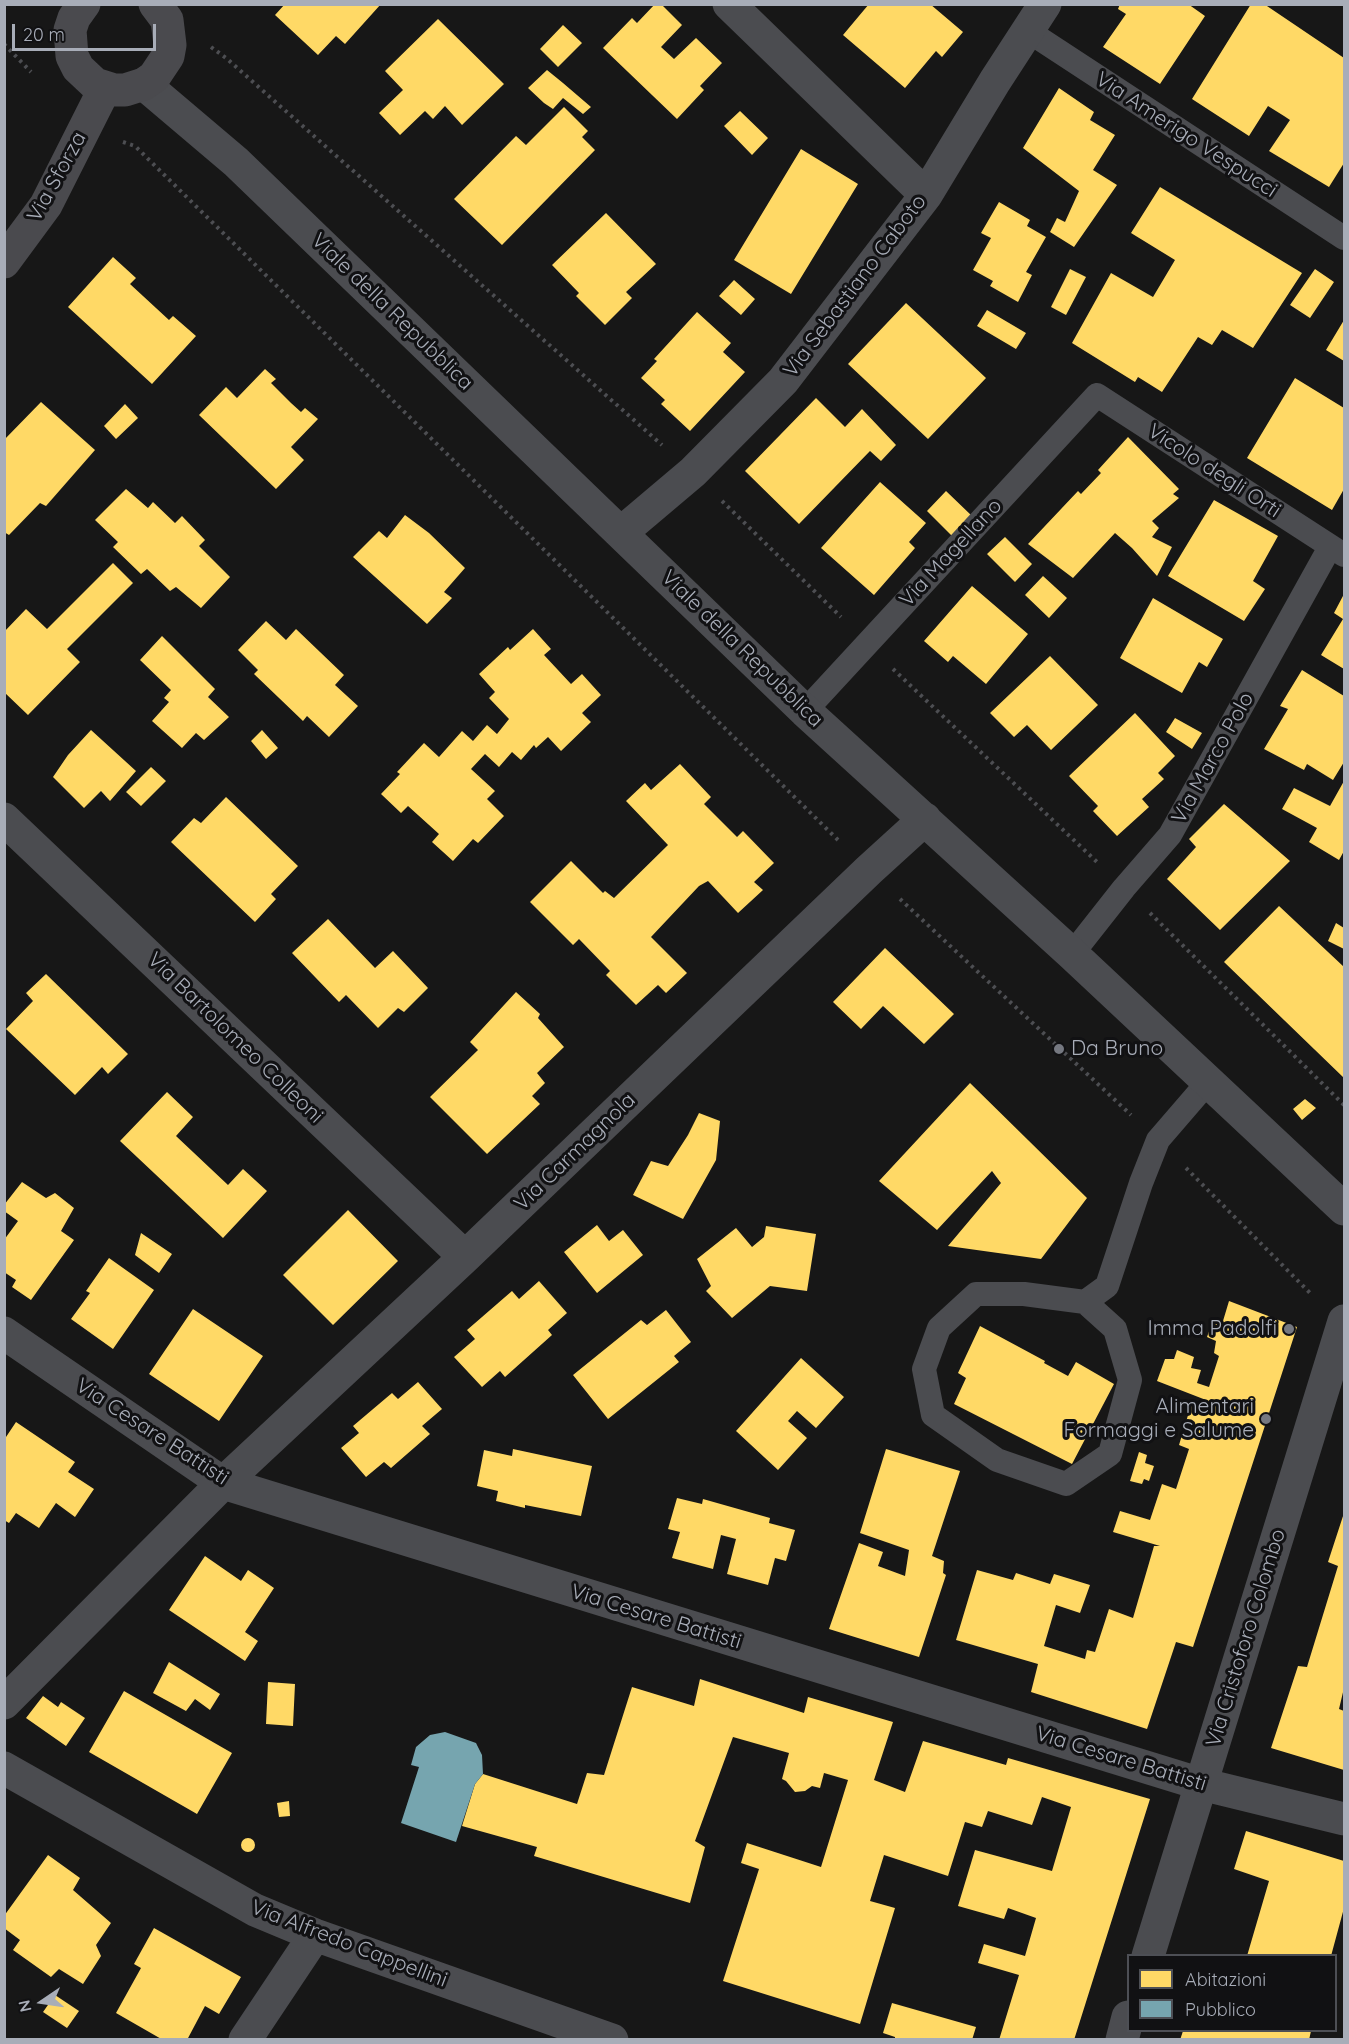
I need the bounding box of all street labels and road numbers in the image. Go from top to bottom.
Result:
street label: Via Amerigo Vespucci [1091,67,1281,203]
street label: Via Sforza [22,128,92,226]
street label: Via Sebastiano Caboto [778,190,932,382]
street label: Viale della Repubblica [306,228,478,396]
street label: Vicolo degli Orti [1143,419,1285,523]
street label: Via Magellano [894,494,1008,612]
street label: Viale della Repubblica [656,565,828,733]
street label: Via Marco Polo [1167,688,1259,828]
street label: Via Bartolomeo Colleoni [142,947,328,1129]
street label: Via Carmagnola [509,1088,641,1216]
street label: Via Cesare Battisti [71,1373,233,1491]
street label: Via Cristoforo Colombo [1201,1526,1291,1750]
street label: Via Cesare Battisti [568,1579,744,1655]
street label: Via Cesare Battisti [1033,1721,1209,1797]
street label: Via Alfredo Cappellini [247,1895,451,1993]

